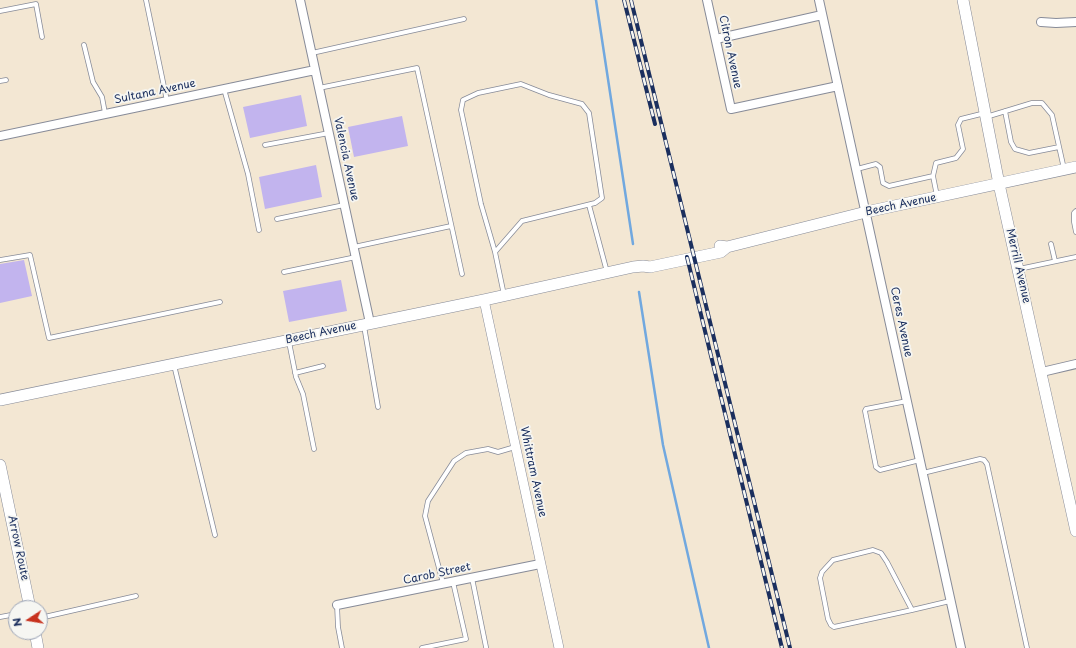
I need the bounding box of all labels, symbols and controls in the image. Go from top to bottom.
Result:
street label: Citron Avenue [716,14,744,90]
street label: Sultana Avenue [113,77,197,107]
street label: Valencia Avenue [331,116,361,202]
street label: Beech Avenue [864,191,938,219]
street label: Merrill Avenue [1003,227,1033,305]
street label: Ceres Avenue [887,286,915,358]
street label: Beech Avenue [284,319,358,347]
street label: Whittram Avenue [517,426,549,518]
street label: Arrow Route [5,514,31,582]
street label: Carob Street [402,560,472,588]
north arrow [8,600,48,640]
text: N [8,616,26,628]

